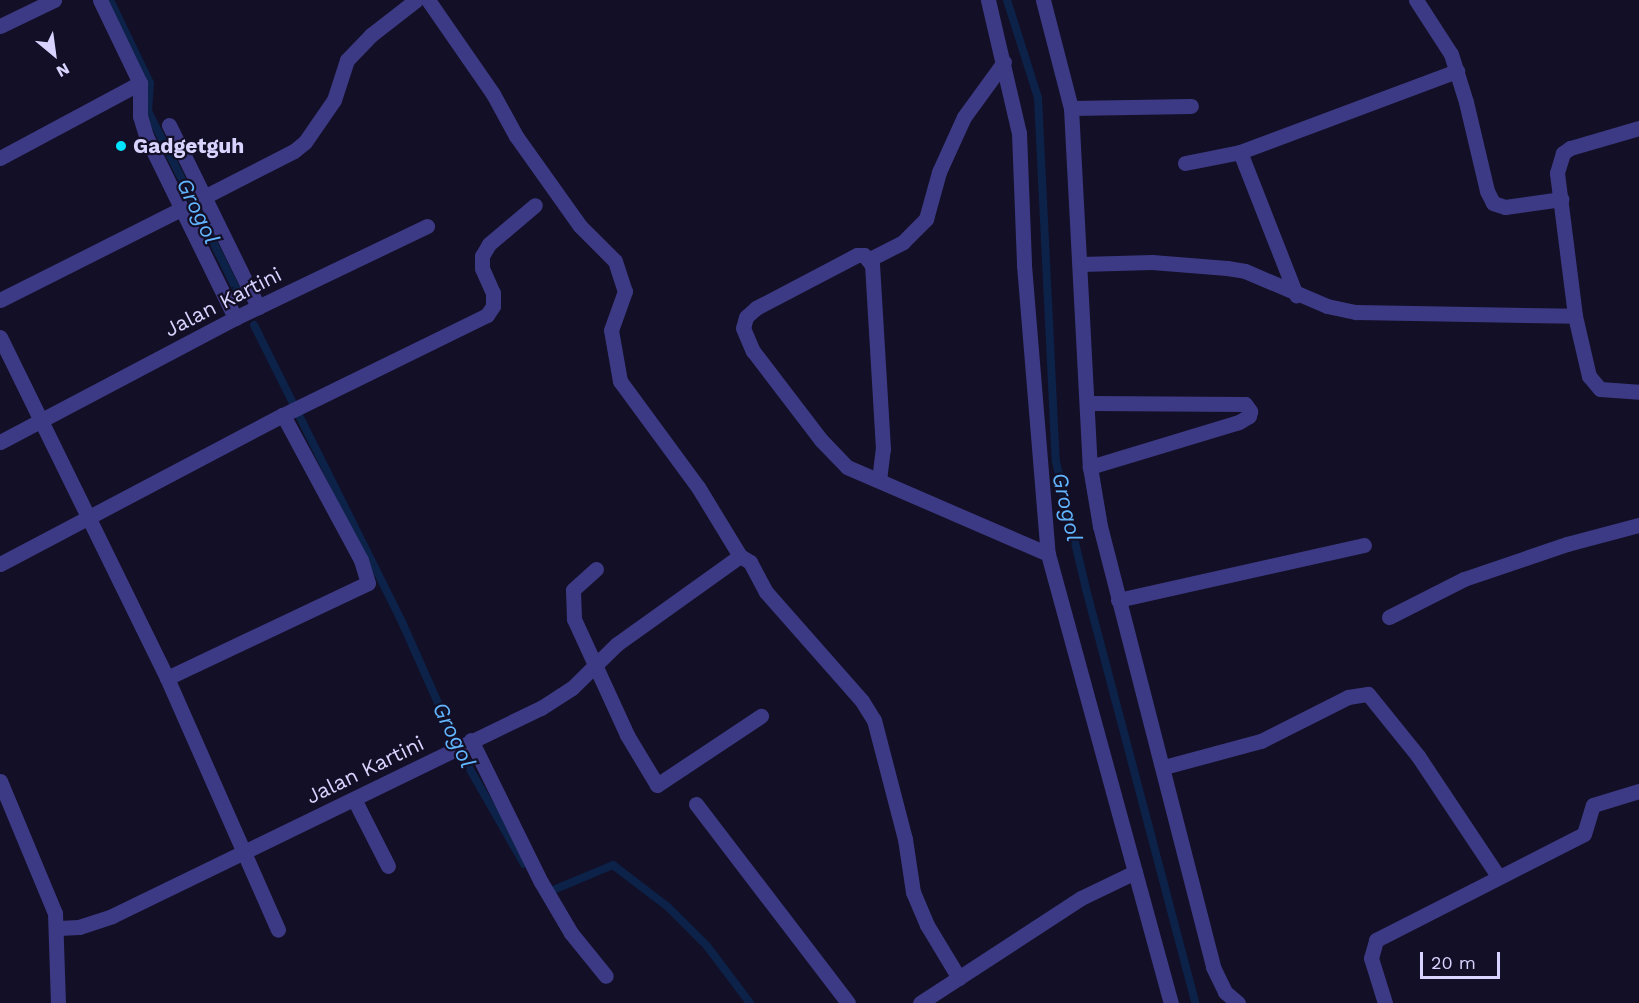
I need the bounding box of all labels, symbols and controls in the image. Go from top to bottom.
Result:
north arrow [24,24,84,84]
text: N [53,59,73,81]
place label: Gadgetguh [133,133,244,159]
marker: Gadgetguh [114,139,128,153]
water label: Grogol [171,174,225,248]
street label: Jalan Kartini [160,262,286,342]
water label: Grogol [1046,470,1088,544]
water label: Grogol [427,698,481,772]
street label: Jalan Kartini [302,731,428,809]
scale bar [1423,940,1502,978]
text: 20 m [1431,952,1476,973]

